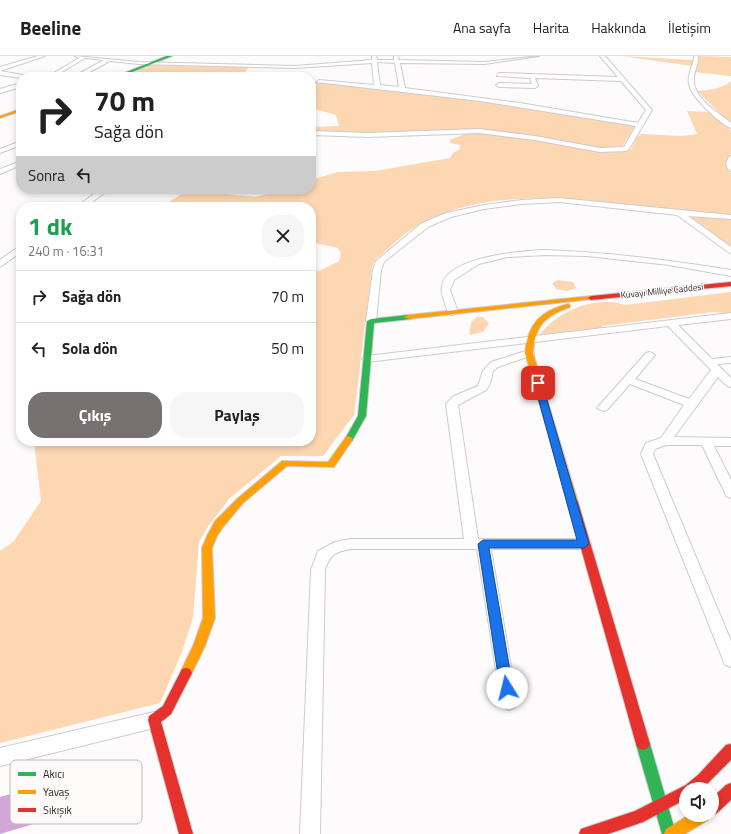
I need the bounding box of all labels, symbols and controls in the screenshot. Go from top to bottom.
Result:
text: Beeline [20,13,81,42]
text: Ana sayfa [453,17,511,38]
text: Harita [533,17,569,38]
text: Hakkında [591,17,646,38]
text: İletişim [668,17,711,38]
text: 70 m [94,79,155,122]
icon: right [28,88,80,140]
text: Sağa dön [94,118,164,145]
text: Sonra [28,164,65,187]
icon: left [73,164,95,186]
text: 1 dk [28,208,72,244]
button: close [262,215,304,257]
text: 240 m · 16:31 [28,241,104,261]
street label: Kuvayı Milliye Caddesi [620,280,704,301]
text: Sağa dön [62,285,121,308]
text: 70 m [271,285,304,308]
icon: right [28,286,50,308]
text: Sola dön [62,337,118,360]
text: 50 m [271,337,304,360]
icon: left [28,338,50,360]
pin [521,366,555,400]
icon: arrive [527,372,549,394]
button: Çıkış [28,392,162,438]
button: Paylaş [170,392,304,438]
position arrow [486,667,528,709]
legend [10,760,142,824]
text: Akıcı [43,766,64,782]
map controls [679,782,719,822]
button: sound [679,782,719,822]
text: Yavaş [43,784,70,800]
text: Sıkışık [43,802,73,818]

